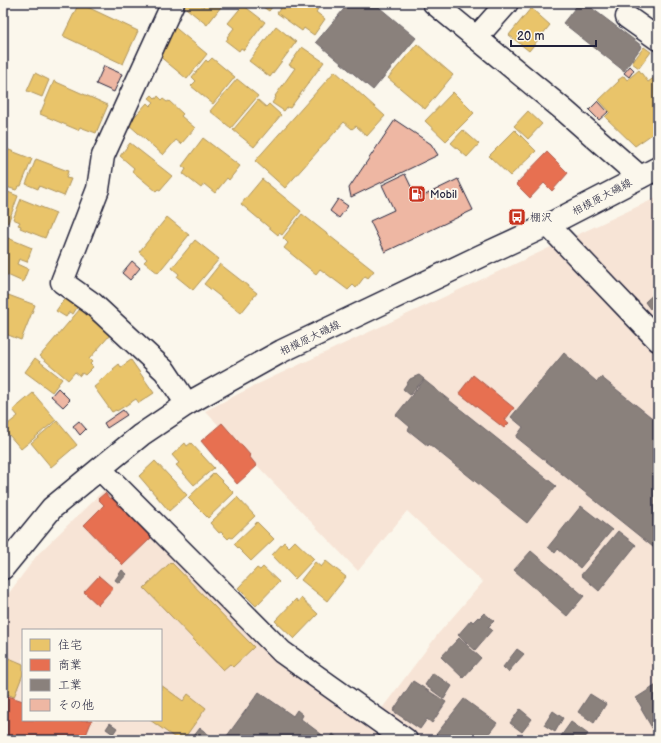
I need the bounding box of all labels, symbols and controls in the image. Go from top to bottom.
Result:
scale bar [511,22,596,48]
text: 20 m [517,29,544,44]
street label: 相模原大磯線 [570,176,634,218]
fuel station icon: Mobil [407,184,427,204]
place label: Mobil [430,188,457,201]
bus stop icon: 棚沢 [507,207,527,227]
place label: 棚沢 [530,211,552,224]
street label: 相模原大磯線 [277,318,343,358]
legend [22,629,162,721]
text: 住宅 [58,638,82,653]
text: 商業 [58,658,82,673]
text: 工業 [58,678,82,693]
text: その他 [58,698,94,713]

